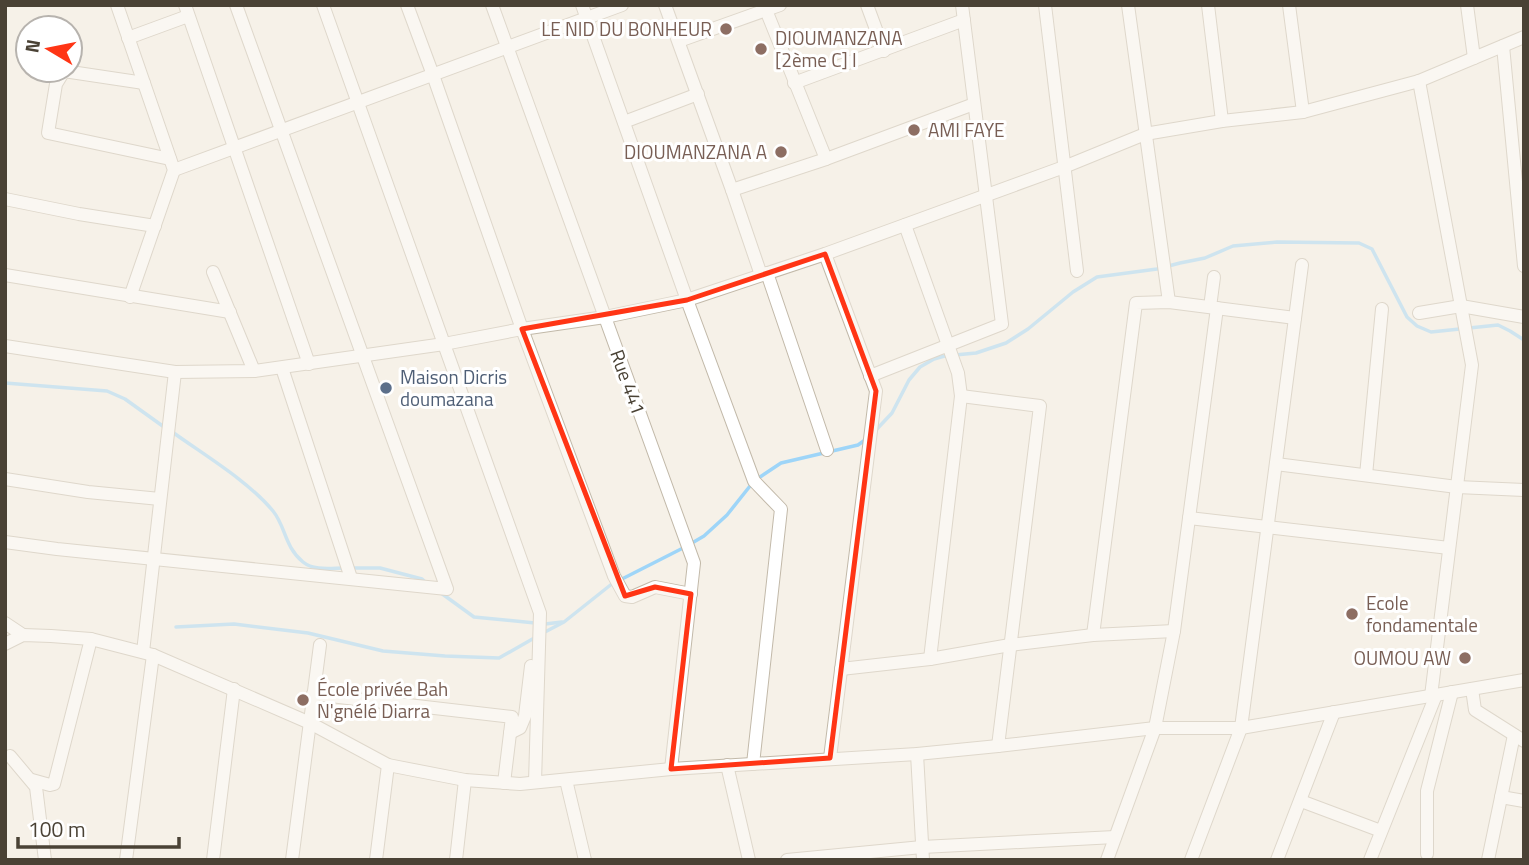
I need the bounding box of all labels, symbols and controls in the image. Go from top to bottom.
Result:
north arrow [14,14,84,84]
place label: LE NID DU BONHEUR [541,14,712,43]
marker: LE NID DU BONHEUR [718,21,734,37]
place label: DIOUMANZANA [2ème C] I [775,23,903,74]
text: N [16,37,47,55]
marker: DIOUMANZANA [2ème C] I [753,41,769,57]
place label: AMI FAYE [928,115,1005,144]
marker: AMI FAYE [906,122,922,138]
place label: DIOUMANZANA A [624,137,767,166]
marker: DIOUMANZANA A [773,144,789,160]
street label: Rue 441 [603,345,654,418]
place label: Maison Dicris doumazana [400,362,507,413]
marker: Maison Dicris doumazana [378,380,394,396]
place label: Ecole fondamentale [1366,588,1478,639]
marker: Ecole fondamentale [1344,606,1360,622]
place label: OUMOU AW [1354,643,1451,672]
marker: OUMOU AW [1457,650,1473,666]
place label: École privée Bah N'gnélé Diarra [317,674,448,725]
marker: École privée Bah N'gnélé Diarra [295,692,311,708]
scale bar [18,806,178,850]
text: 100 m [28,813,85,845]

